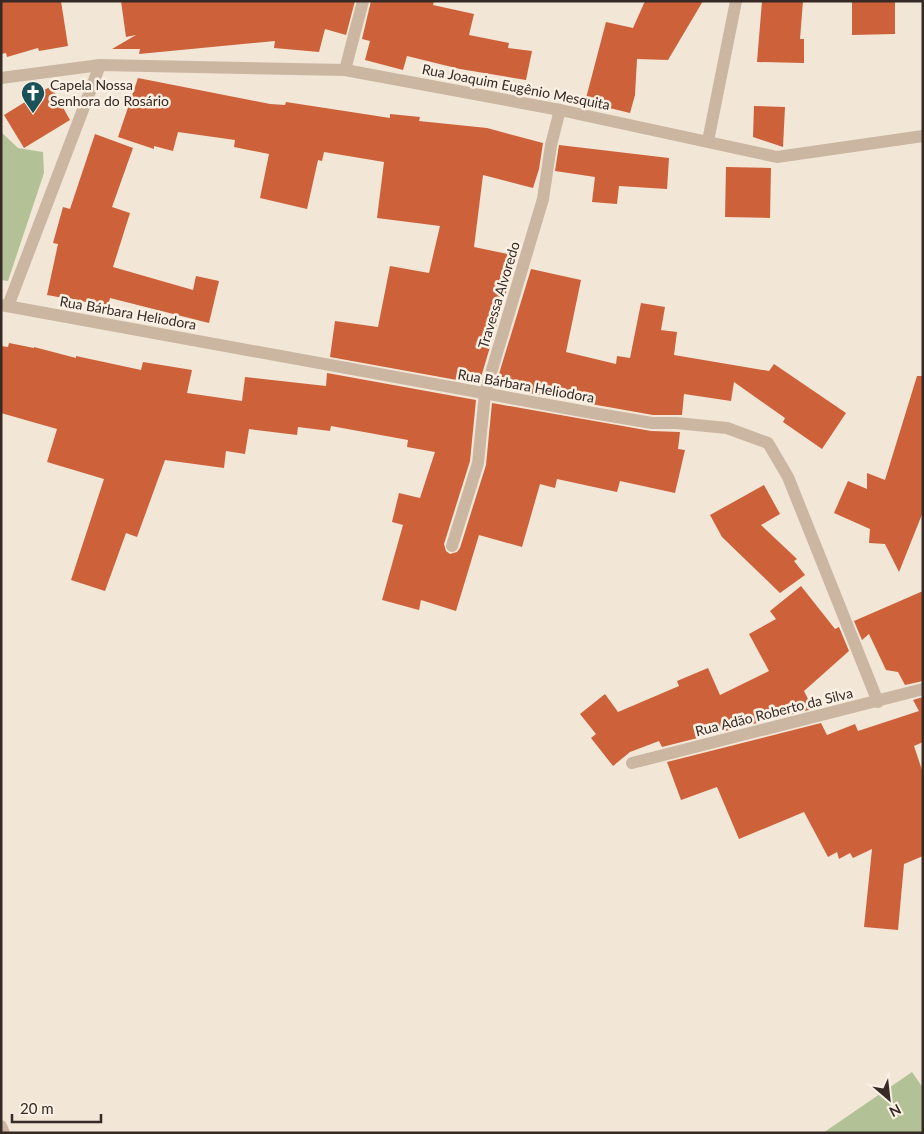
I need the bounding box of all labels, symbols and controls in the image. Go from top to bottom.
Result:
street label: Rua Joaquim Eugênio Mesquita [421,60,612,113]
place label: Capela Nossa Senhora do Rosário [50,76,169,109]
church icon: Capela Nossa Senhora do Rosário [20,80,46,114]
street label: Travessa Alvoredo [474,239,523,350]
street label: Rua Bárbara Heliodora [58,292,198,333]
street label: Rua Bárbara Heliodora [456,365,596,406]
street label: Rua Adão Roberto da Silva [693,684,854,739]
north arrow [864,1074,914,1124]
scale bar [12,1092,101,1124]
text: 20 m [20,1099,54,1117]
text: N [887,1101,904,1121]

